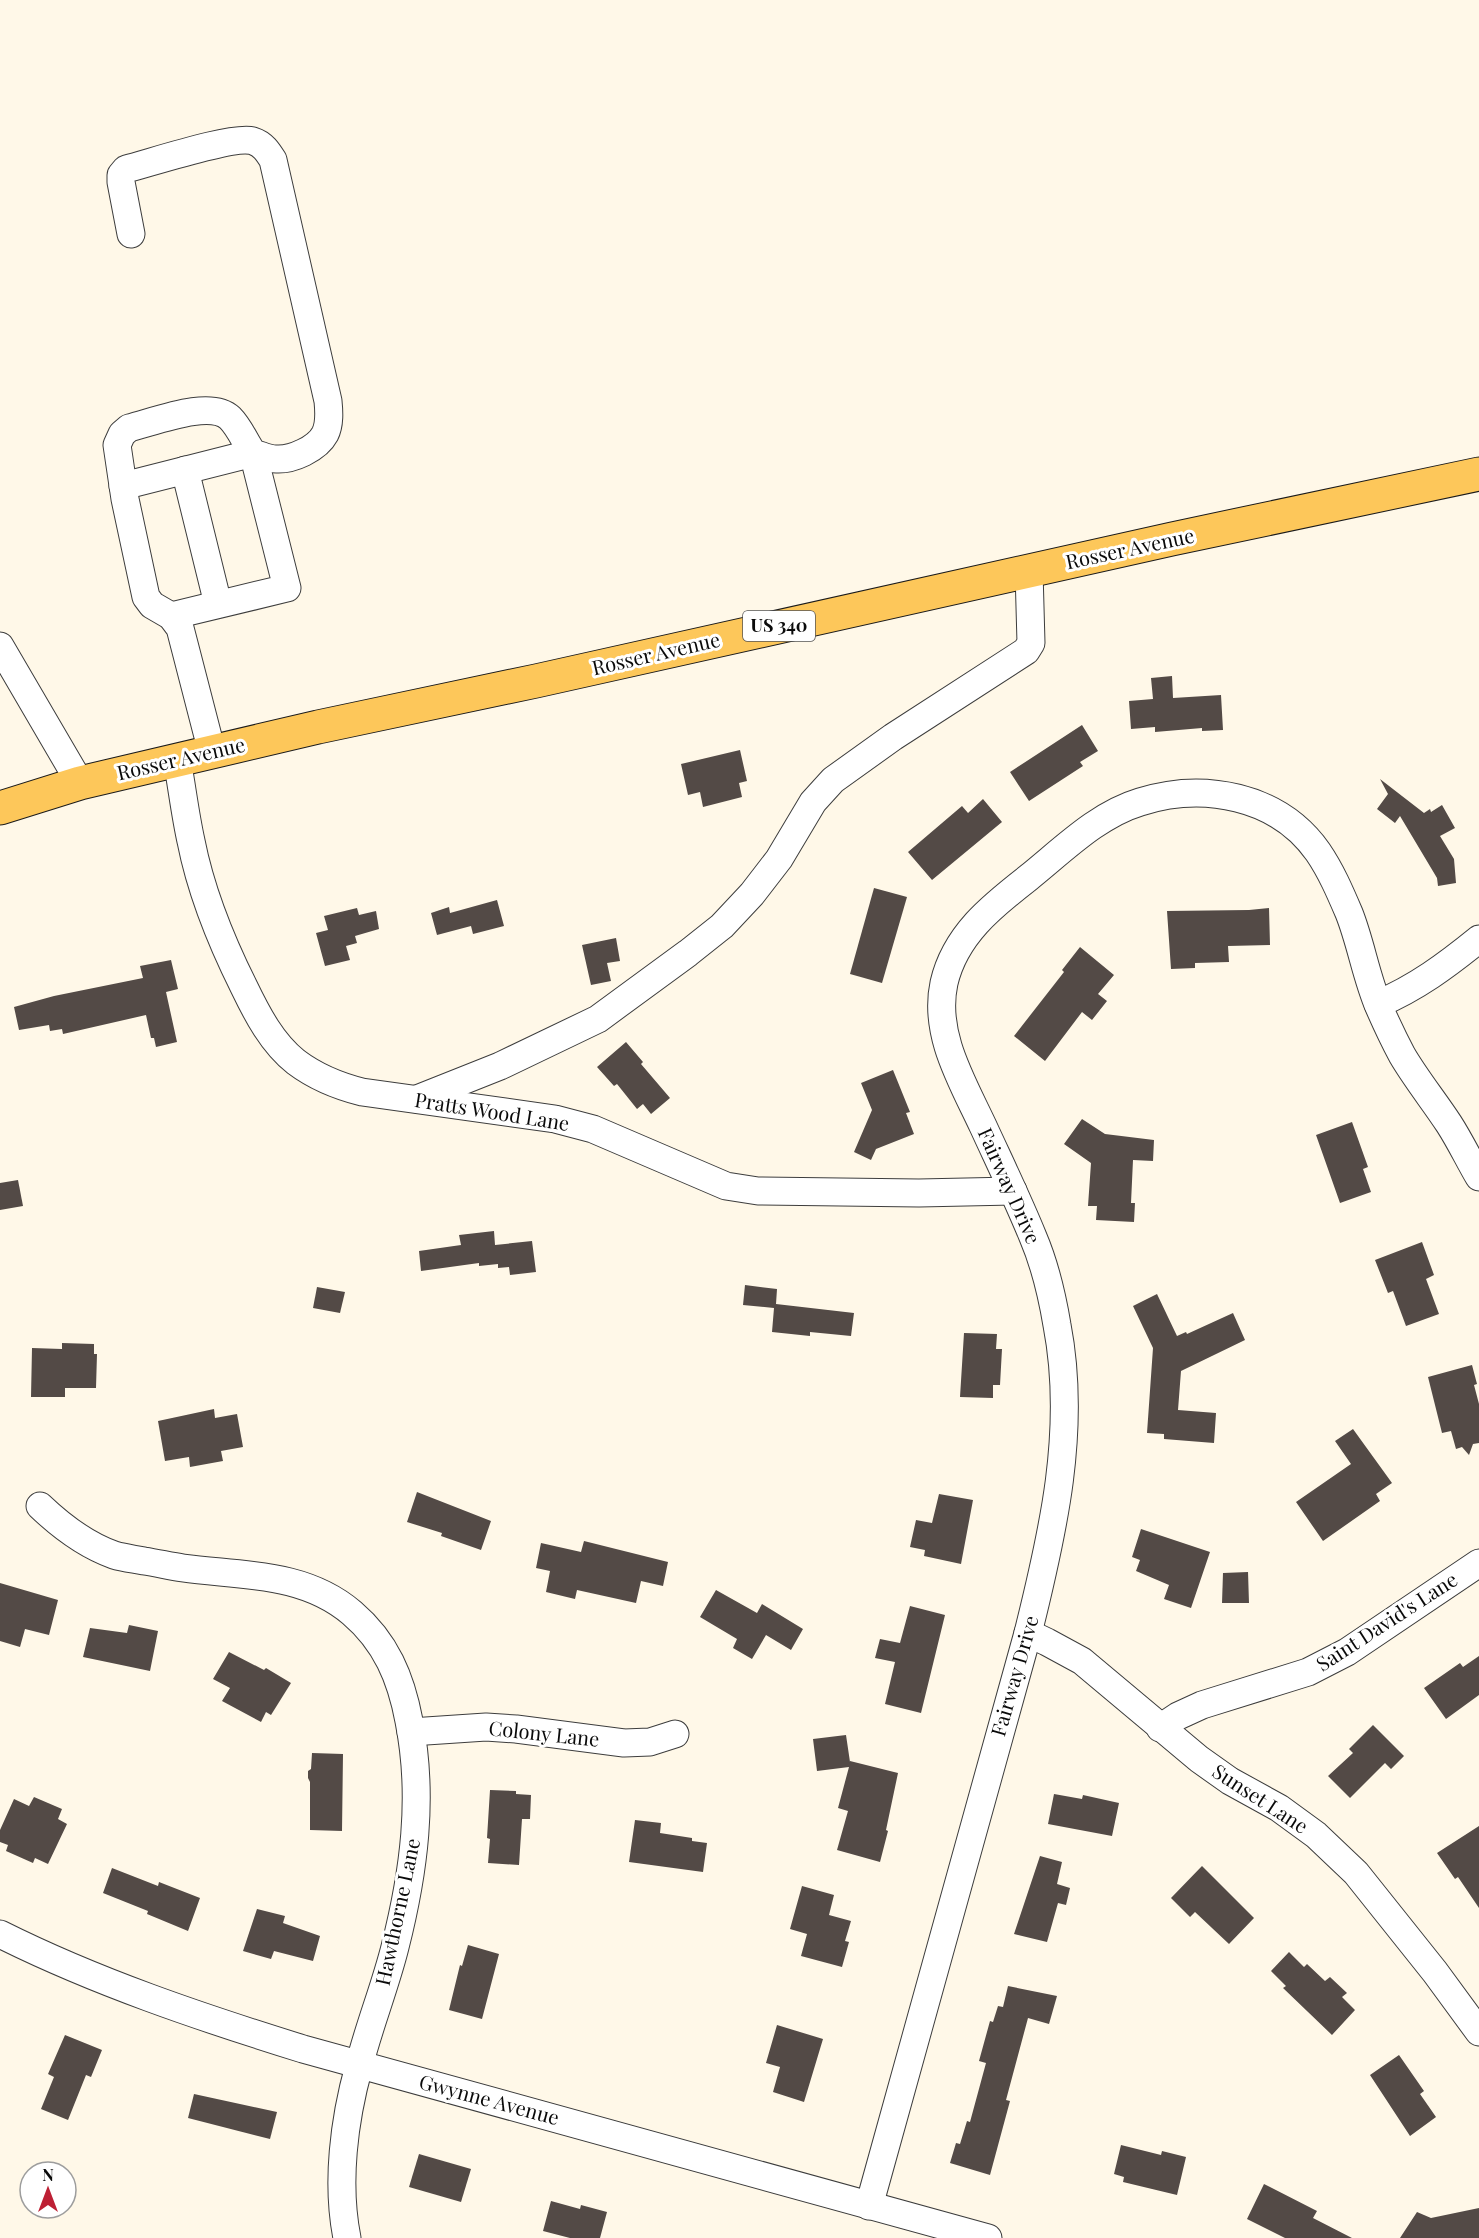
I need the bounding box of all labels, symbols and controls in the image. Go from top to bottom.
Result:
street label: Rosser Avenue [1063,521,1196,574]
road number: US 340 [743,611,815,641]
street label: Rosser Avenue [589,625,722,680]
street label: Rosser Avenue [114,730,247,785]
street label: Pratts Wood Lane [413,1085,571,1136]
street label: Fairway Drive [973,1123,1048,1248]
street label: Saint David's Lane [1310,1565,1462,1677]
street label: Fairway Drive [983,1612,1044,1739]
street label: Colony Lane [488,1713,601,1752]
street label: Sunset Lane [1208,1757,1314,1839]
street label: Hawthorne Lane [368,1836,425,1988]
street label: Gwynne Avenue [416,2067,562,2130]
north arrow [18,2160,78,2220]
text: N [42,2164,54,2185]

